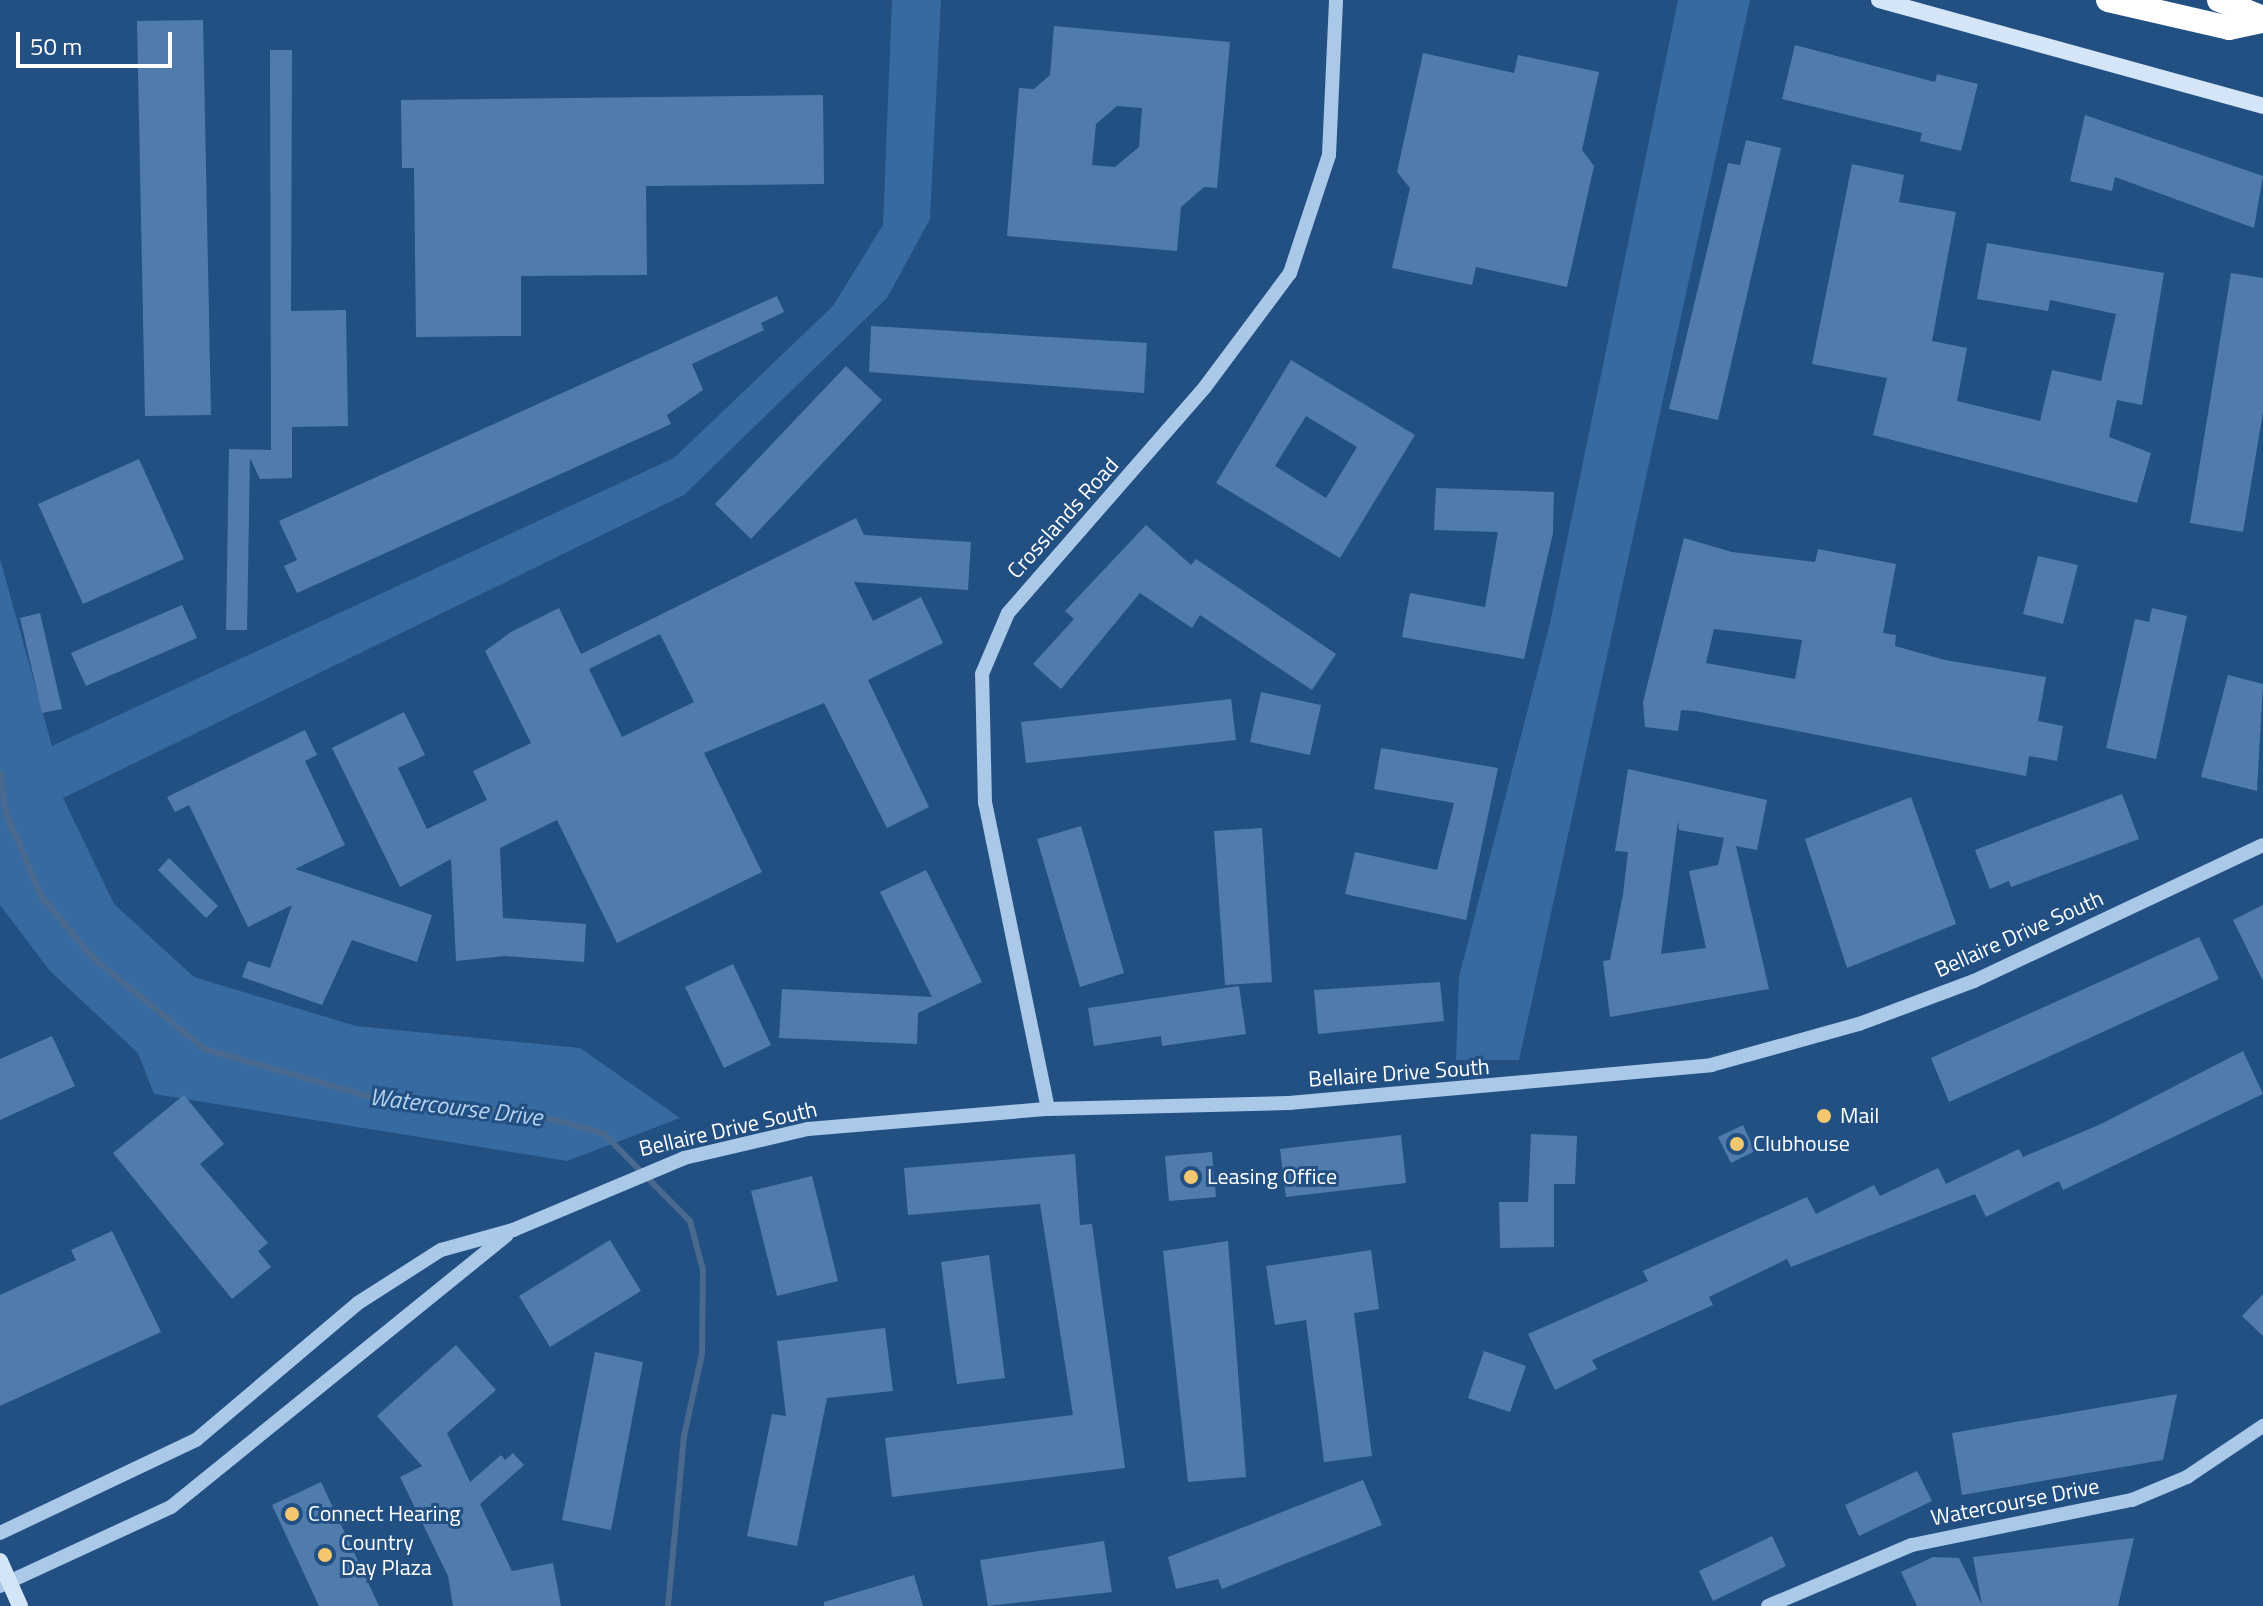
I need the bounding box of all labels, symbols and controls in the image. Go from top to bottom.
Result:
scale bar [20,16,176,66]
text: 50 m [30,28,82,64]
street label: Crosslands Road [1002,452,1124,584]
street label: Bellaire Drive South [1931,885,2107,983]
street label: Bellaire Drive South [1307,1053,1491,1093]
water label: Watercourse Drive [368,1082,544,1132]
street label: Bellaire Drive South [636,1096,820,1162]
place label: Mail [1840,1103,1879,1129]
marker: Mail [1815,1107,1833,1125]
place label: Clubhouse [1753,1131,1850,1157]
marker: Clubhouse [1728,1135,1746,1153]
place label: Leasing Office [1207,1164,1337,1190]
marker: Leasing Office [1182,1168,1200,1186]
street label: Watercourse Drive [1929,1473,2101,1531]
place label: Connect Hearing [308,1501,461,1527]
marker: Connect Hearing [283,1505,301,1523]
place label: Country Day Plaza [341,1529,432,1580]
marker: Country Day Plaza [316,1546,334,1564]

